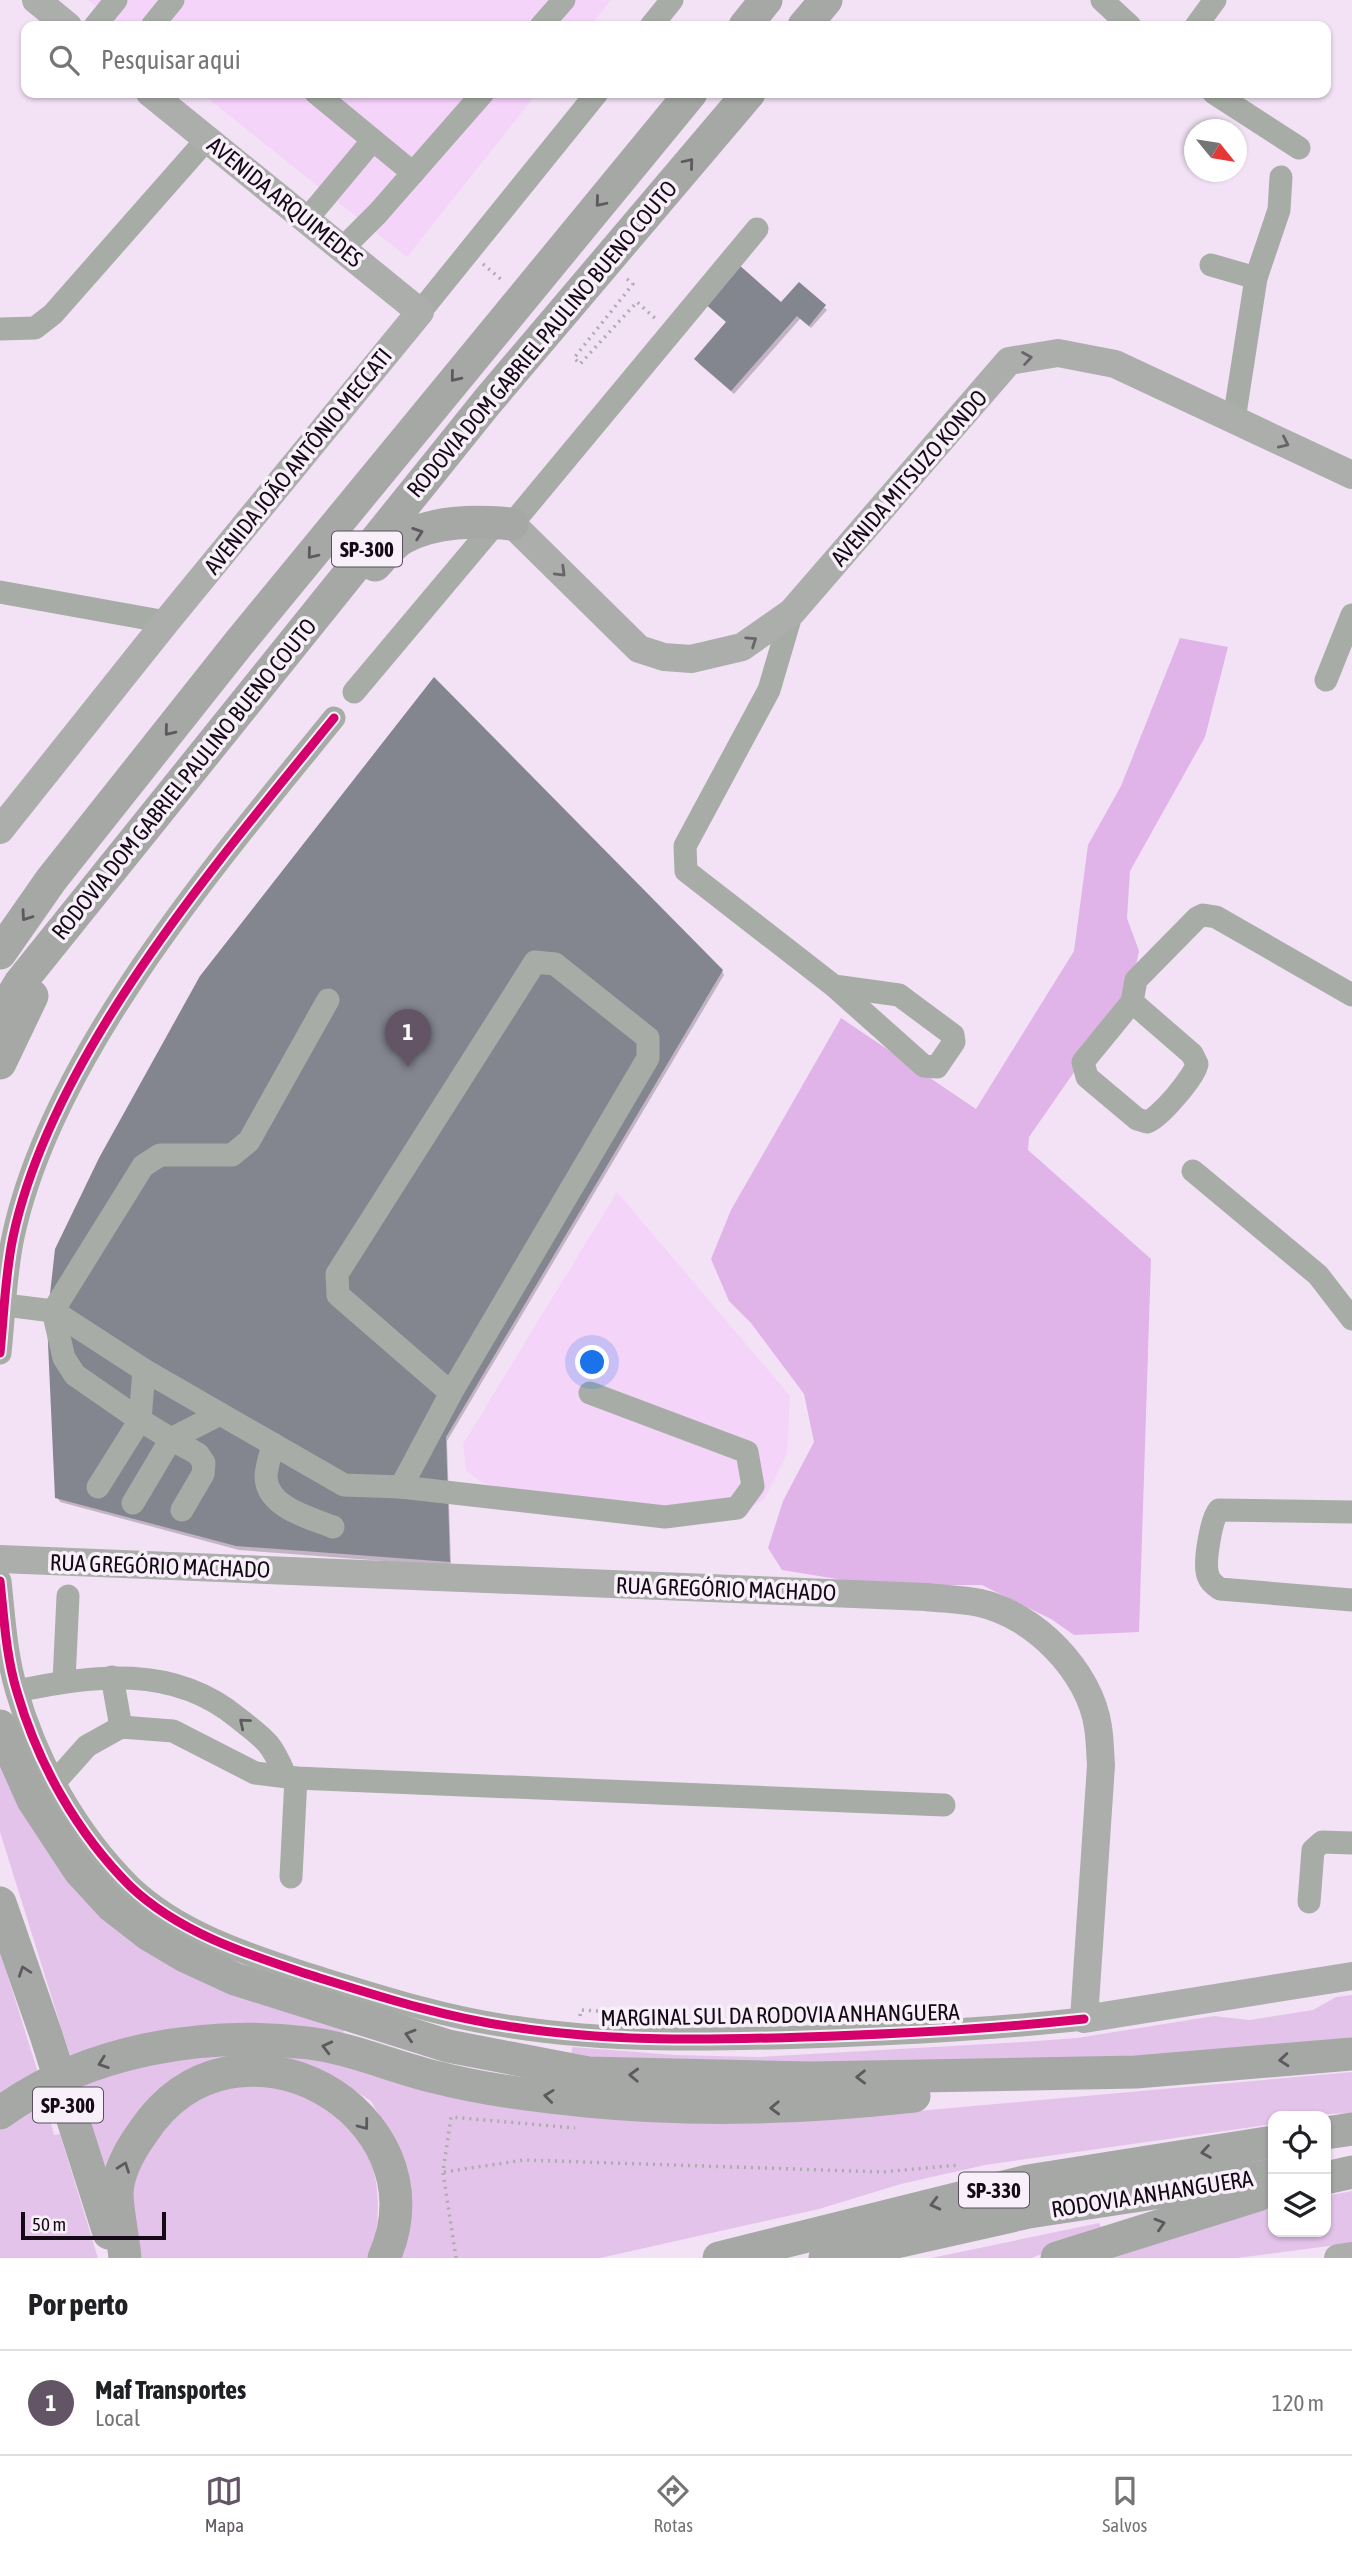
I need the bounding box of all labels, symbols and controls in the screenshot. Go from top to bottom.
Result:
search box [21,21,1331,98]
icon: search [45,41,83,79]
text: Pesquisar aqui [101,45,241,75]
north arrow [1184,119,1247,182]
street label: AVENIDA ARQUIMEDES [202,132,368,273]
one-way arrow [681,159,693,172]
street label: RODOVIA DOM GABRIEL PAULINO BUENO COUTO [402,175,682,503]
one-way arrow [596,194,609,207]
street label: AVENIDA JOÃO ANTÔNIO MECCATI [199,343,397,579]
one-way arrow [1021,351,1033,366]
one-way arrow [451,370,464,382]
street label: AVENIDA MITSUZO KONDO [826,385,992,571]
one-way arrow [1277,435,1289,449]
one-way arrow [412,527,424,541]
road number: SP-300 [332,532,402,566]
one-way arrow [307,546,320,558]
one-way arrow [552,564,565,577]
street label: RODOVIA DOM GABRIEL PAULINO BUENO COUTO [46,613,322,945]
one-way arrow [744,637,757,649]
one-way arrow [164,723,177,735]
one-way arrow [22,908,34,921]
pin: 1 [385,1009,431,1067]
your location [575,1345,609,1379]
street label: RUA GREGÓRIO MACHADO [49,1549,271,1583]
street label: RUA GREGÓRIO MACHADO [615,1572,837,1606]
one-way arrow [240,1719,253,1731]
one-way arrow [18,1965,32,1977]
street label: MARGINAL SUL DA RODOVIA ANHANGUERA [600,1999,961,2031]
one-way arrow [404,2029,416,2044]
one-way arrow [321,2041,333,2055]
one-way arrow [1278,2052,1289,2067]
one-way arrow [97,2055,109,2069]
one-way arrow [628,2067,639,2082]
one-way arrow [855,2069,866,2085]
road number: SP-300 [33,2088,103,2122]
one-way arrow [543,2089,554,2104]
one-way arrow [770,2100,781,2115]
map controls [1268,2111,1331,2237]
button: locate [1268,2111,1331,2174]
one-way arrow [355,2117,368,2129]
one-way arrow [1200,2144,1212,2159]
one-way arrow [116,2161,130,2173]
street label: RODOVIA ANHANGUERA [1049,2165,1255,2223]
road number: SP-330 [959,2172,1029,2208]
button: layers [1268,2174,1331,2237]
one-way arrow [929,2196,941,2211]
scale bar [21,2209,166,2241]
text: 50 m [32,2213,66,2235]
one-way arrow [1154,2218,1166,2233]
text: Por perto [28,2287,128,2321]
text: Maf Transportes [95,2375,246,2405]
text: 1 [46,2390,56,2416]
text: 120 m [1272,2390,1324,2416]
text: Local [95,2405,140,2431]
tab: Mapa [205,2472,244,2536]
tab: Rotas [653,2472,693,2536]
tab: Salvos [1102,2472,1147,2536]

